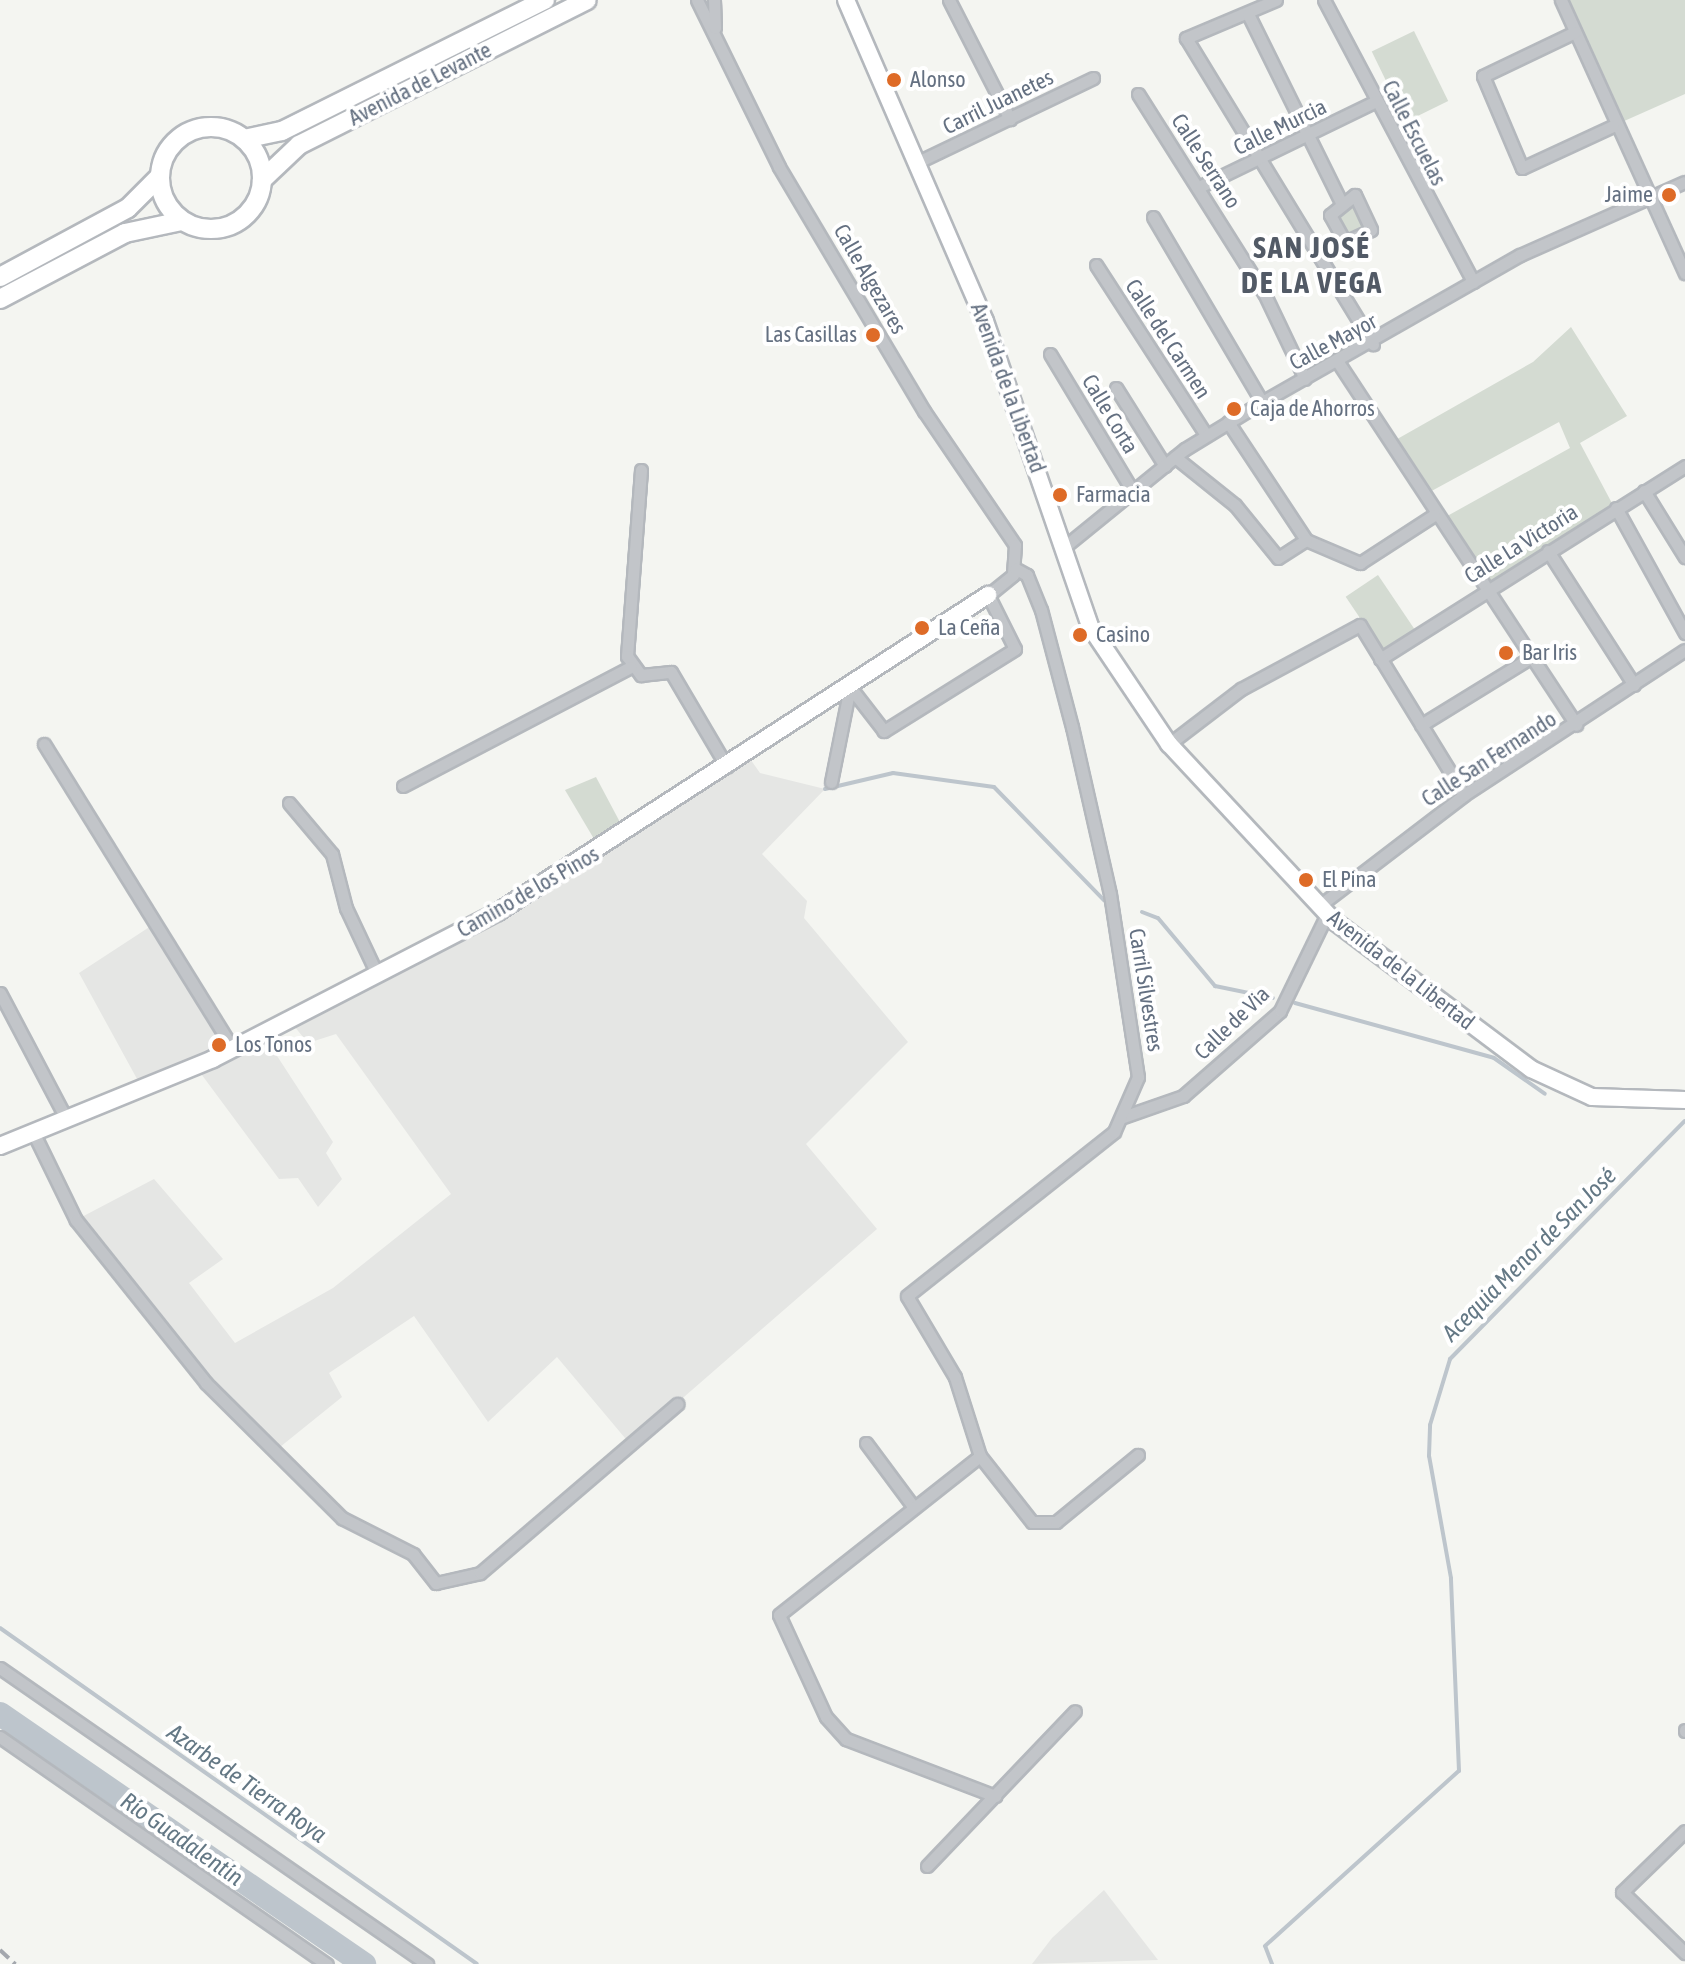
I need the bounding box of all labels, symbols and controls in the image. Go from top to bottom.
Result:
street label: Avenida de Levante [344,37,496,131]
street label: Carril Juanetes [939,64,1057,140]
place label: Alonso [910,67,966,93]
marker: Alonso [885,71,903,89]
street label: Calle Escuelas [1376,76,1452,190]
street label: Calle Murcia [1229,93,1331,161]
street label: Calle Serrano [1166,109,1246,213]
place label: Jaime [1605,182,1653,208]
marker: Jaime [1660,186,1678,204]
street label: Calle Algezares [828,219,912,339]
district label: SAN JOSÉ DE LA VEGA [1241,229,1383,300]
street label: Calle del Carmen [1120,274,1216,404]
street label: Avenida de la Libertad [965,299,1051,477]
street label: Calle Mayor [1285,308,1381,376]
place label: Las Casillas [765,322,857,348]
marker: Las Casillas [864,326,882,344]
street label: Calle Corta [1076,370,1144,458]
place label: Caja de Ahorros [1250,396,1375,422]
marker: Caja de Ahorros [1225,400,1243,418]
place label: Farmacia [1076,482,1151,508]
marker: Farmacia [1051,486,1069,504]
street label: Calle La Victoria [1459,499,1583,589]
place label: La Ceña [938,615,1001,641]
marker: La Ceña [913,619,931,637]
place label: Casino [1096,622,1150,648]
marker: Casino [1071,626,1089,644]
place label: Bar Iris [1522,640,1577,666]
marker: Bar Iris [1497,644,1515,662]
street label: Calle San Fernando [1417,706,1561,812]
street label: Camino de los Pinos [452,841,604,943]
place label: El Pina [1322,867,1377,893]
marker: El Pina [1297,871,1315,889]
street label: Avenida de la Libertad [1322,905,1480,1035]
street label: Carril Silvestres [1123,927,1169,1053]
street label: Calle de Via [1189,981,1275,1065]
place label: Los Tonos [235,1032,312,1058]
marker: Los Tonos [210,1036,228,1054]
water label: Acequia Menor de San José [1436,1161,1622,1347]
water label: Azarbe de Tierra Roya [162,1717,332,1849]
water label: Río Guadalentín [115,1786,249,1892]

